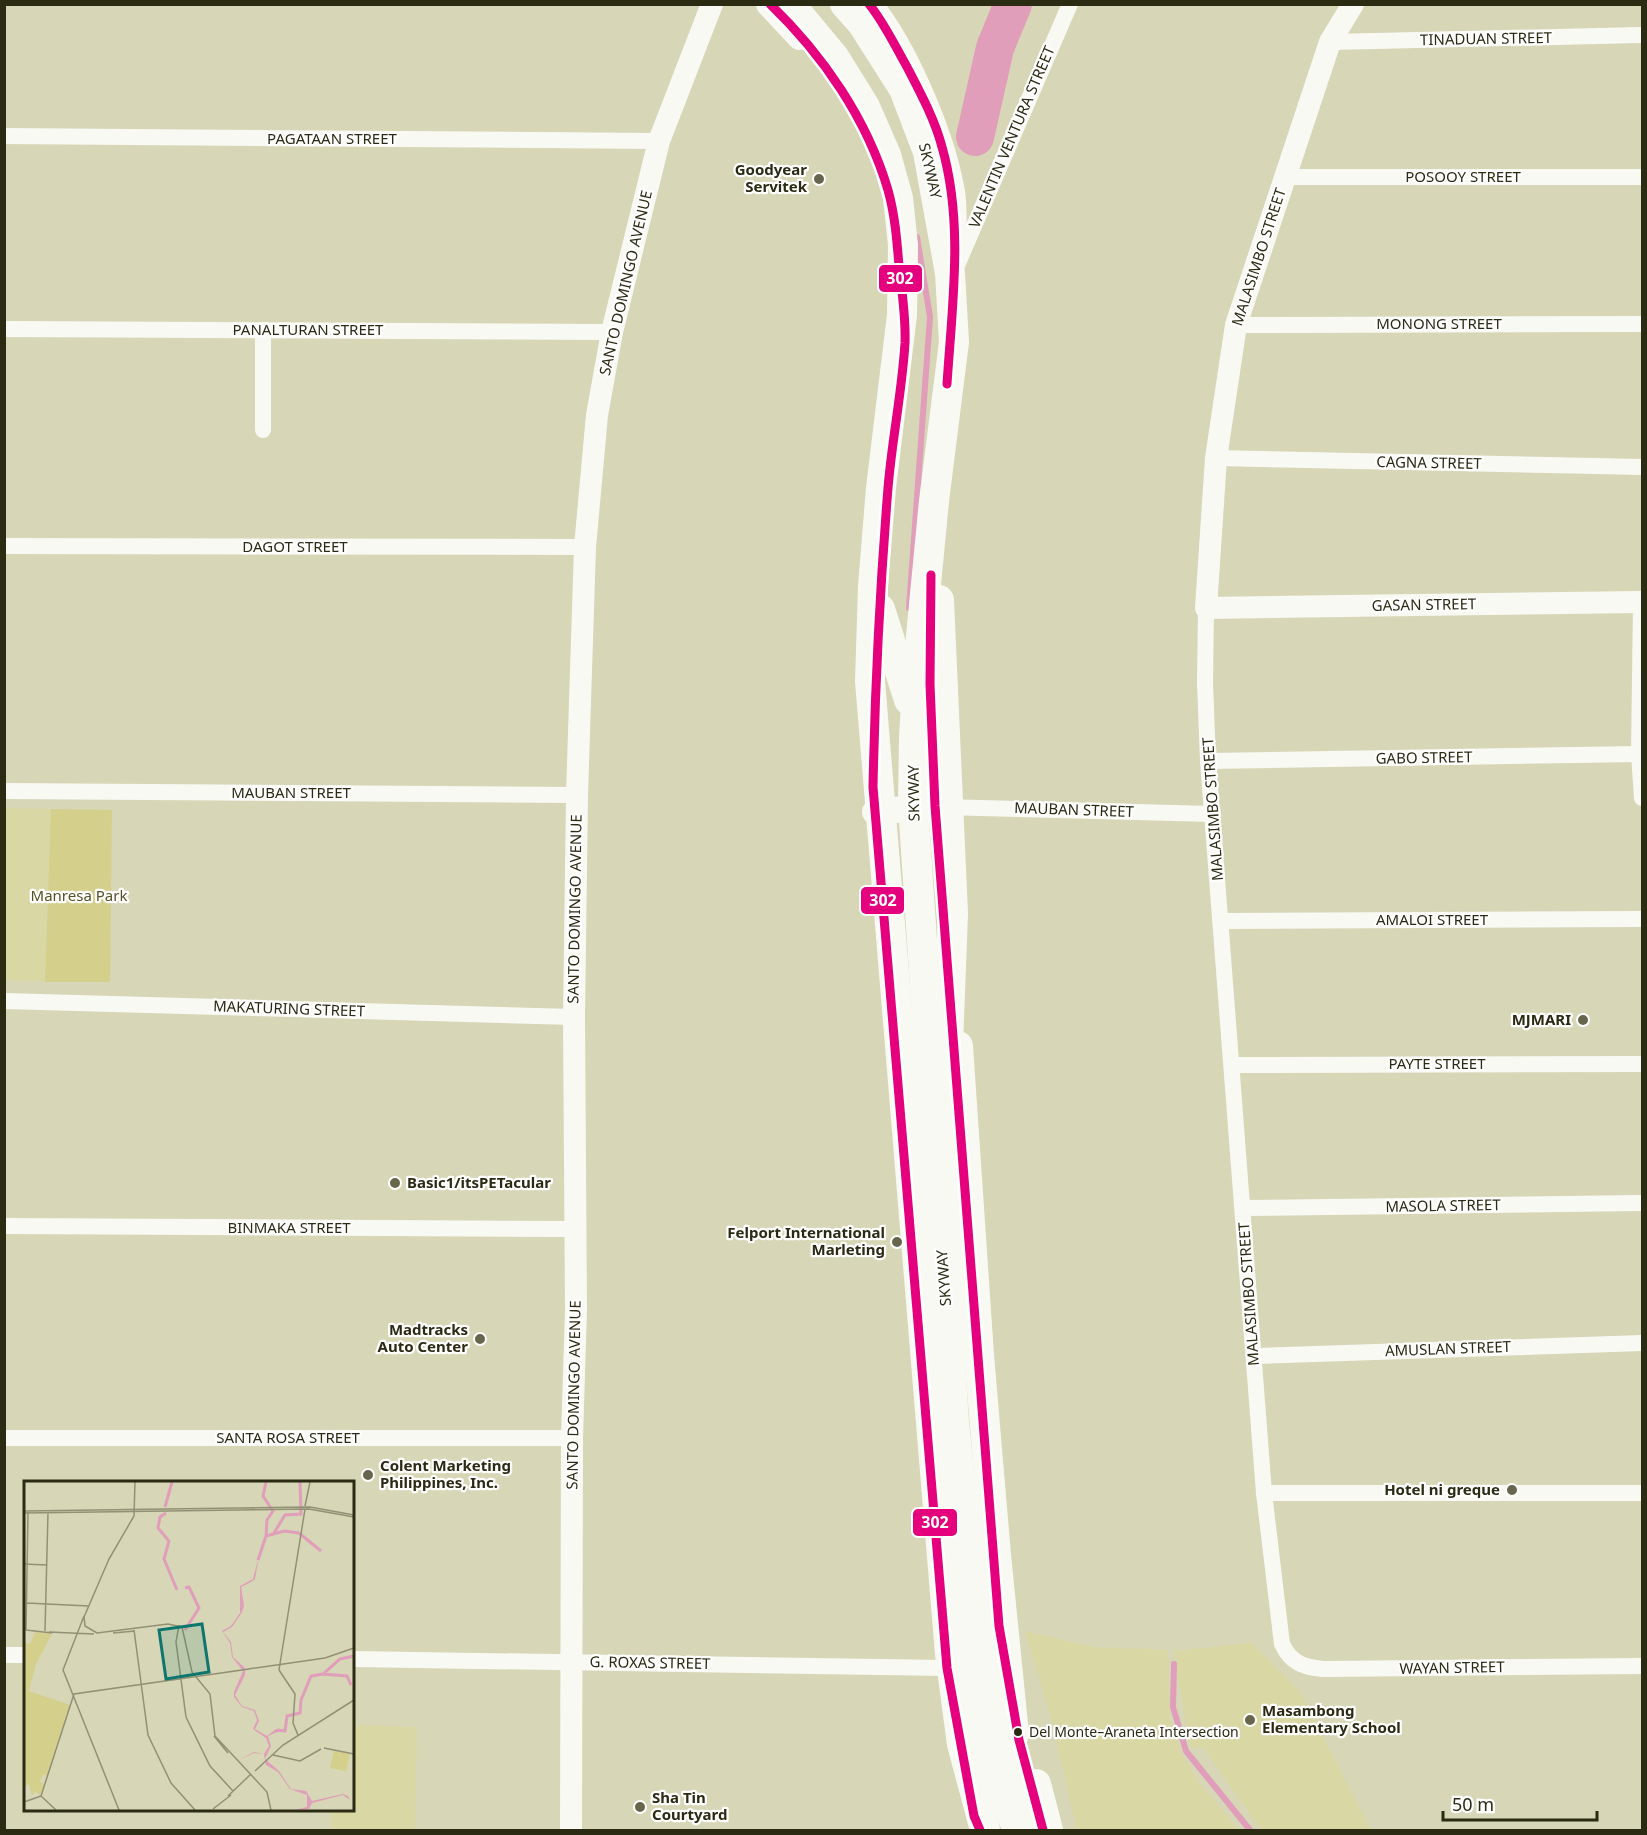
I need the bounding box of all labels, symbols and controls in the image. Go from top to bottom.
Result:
street label: TINADUAN STREET [1420,27,1553,49]
street label: VALENTIN VENTURA STREET [964,42,1059,231]
street label: PAGATAAN STREET [267,128,398,148]
street label: SKYWAY [915,141,947,201]
place label: Goodyear Servitek [735,159,808,196]
street label: POSOOY STREET [1405,166,1521,186]
marker: Goodyear Servitek [812,172,826,186]
street label: MALASIMBO STREET [1226,185,1290,328]
street label: SANTO DOMINGO AVENUE [594,188,656,377]
line badge: 302 [878,264,923,293]
text: 302 [886,267,914,289]
street label: MONONG STREET [1376,313,1502,333]
street label: PANALTURAN STREET [233,319,384,339]
street label: CAGNA STREET [1376,451,1483,473]
street label: DAGOT STREET [242,536,348,556]
street label: GASAN STREET [1372,593,1477,615]
street label: MALASIMBO STREET [1197,736,1227,882]
street label: GABO STREET [1375,746,1473,768]
street label: SKYWAY [902,764,923,821]
street label: MAUBAN STREET [231,782,352,802]
street label: MAUBAN STREET [1014,797,1135,821]
street label: SANTO DOMINGO AVENUE [562,814,586,1004]
park label: Manresa Park [31,885,127,905]
line badge: 302 [860,886,905,915]
text: 302 [869,889,897,911]
street label: AMALOI STREET [1376,909,1489,929]
street label: MAKATURING STREET [213,995,366,1021]
place label: MJMARI [1512,1009,1571,1029]
marker: MJMARI [1576,1013,1590,1027]
street label: PAYTE STREET [1388,1053,1486,1073]
place label: Basic1/itsPETacular [407,1172,551,1192]
marker: Basic1/itsPETacular [388,1176,402,1190]
street label: MASOLA STREET [1385,1194,1502,1216]
street label: BINMAKA STREET [227,1217,351,1237]
street label: MALASIMBO STREET [1233,1221,1263,1367]
place label: Felport International Marleting [727,1222,885,1259]
marker: Felport International Marleting [890,1235,904,1249]
street label: SKYWAY [931,1249,955,1307]
street label: SANTO DOMINGO AVENUE [561,1300,585,1490]
place label: Madtracks Auto Center [378,1319,468,1356]
marker: Madtracks Auto Center [473,1332,487,1346]
street label: AMUSLAN STREET [1385,1336,1512,1360]
street label: SANTA ROSA STREET [216,1427,361,1447]
place label: Colent Marketing Philippines, Inc. [380,1455,511,1492]
marker: Colent Marketing Philippines, Inc. [361,1468,375,1482]
place label: Hotel ni greque [1384,1479,1500,1499]
inset map [24,1481,354,1811]
marker: Hotel ni greque [1505,1483,1519,1497]
line badge: 302 [912,1508,958,1537]
text: 302 [921,1511,949,1533]
street label: G. ROXAS STREET [589,1651,711,1673]
street label: WAYAN STREET [1399,1656,1506,1678]
place label: Masambong Elementary School [1262,1700,1401,1737]
marker: Masambong Elementary School [1243,1713,1257,1727]
place label: Del Monte–Araneta Intersection [1029,1722,1239,1741]
marker: Del Monte–Araneta Intersection [1012,1726,1024,1738]
scale bar [1443,1784,1598,1822]
place label: Sha Tin Courtyard [652,1787,727,1824]
text: 50 m [1452,1792,1494,1816]
marker: Sha Tin Courtyard [633,1800,647,1814]

